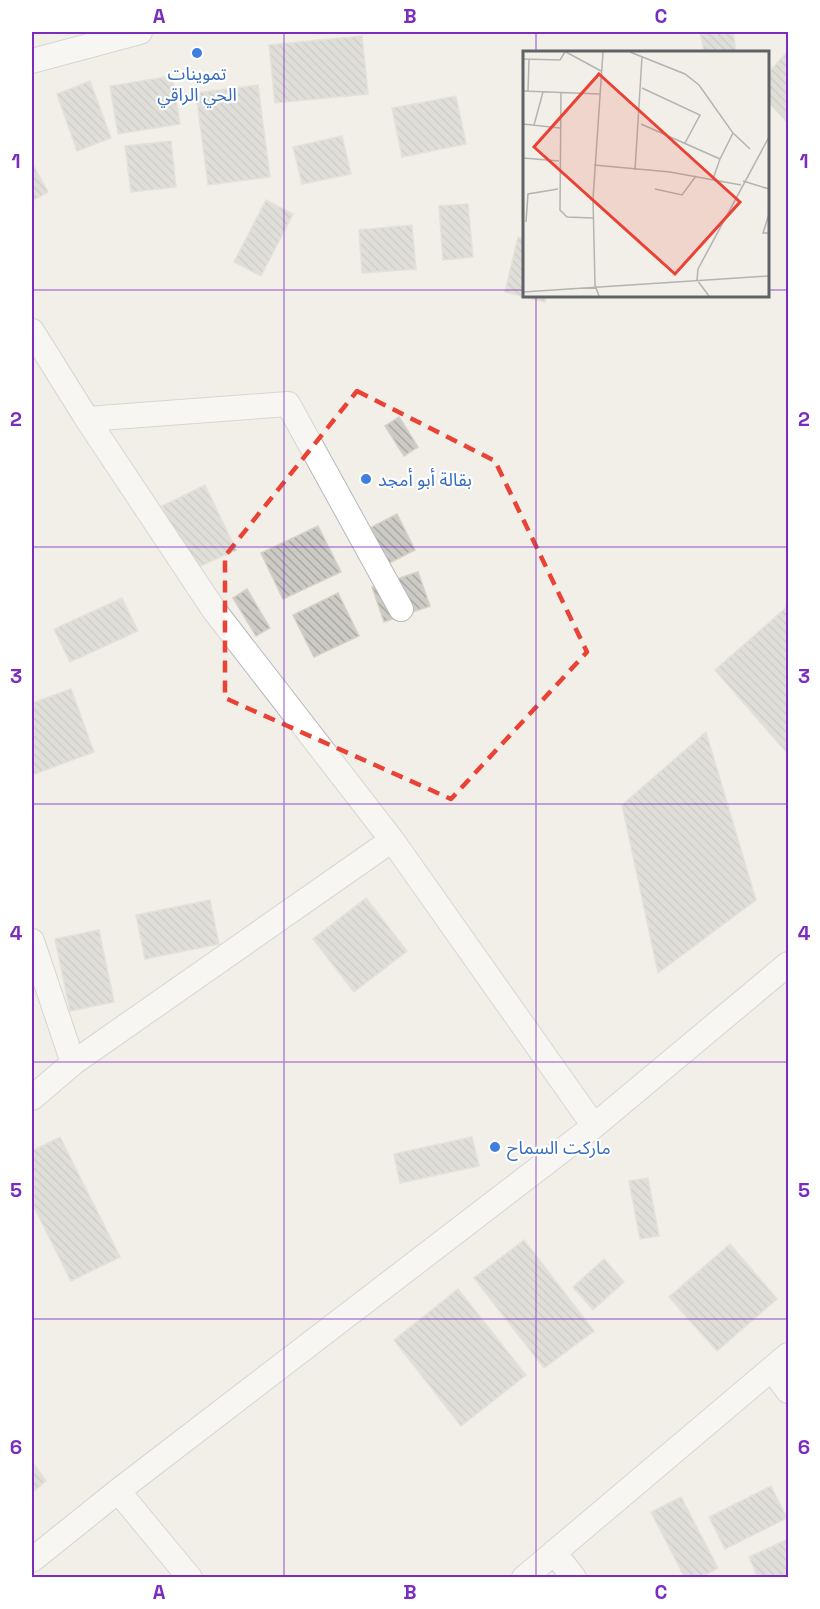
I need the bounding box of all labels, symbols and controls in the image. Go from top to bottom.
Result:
text: A [153,3,166,29]
text: B [403,3,417,29]
text: C [655,3,668,29]
marker: تموينات الحي الراقي [190,46,204,60]
inset map [523,51,769,297]
place label: تموينات الحي الراقي [157,62,237,108]
text: 1 [11,148,21,174]
text: 1 [799,148,809,174]
text: 2 [10,406,22,432]
text: 2 [798,406,810,432]
place label: بقالة أبو أمجد [378,468,472,491]
marker: بقالة أبو أمجد [359,472,373,486]
text: 3 [10,663,22,689]
text: 3 [798,663,810,689]
text: 4 [10,920,23,946]
text: 4 [798,920,811,946]
place label: ماركت السماح [507,1136,611,1161]
marker: ماركت السماح [488,1140,502,1154]
text: 5 [10,1177,22,1203]
text: 5 [798,1177,810,1203]
text: 6 [10,1434,22,1460]
text: 6 [798,1434,810,1460]
text: A [153,1579,166,1605]
text: B [403,1579,417,1605]
text: C [655,1579,668,1605]

